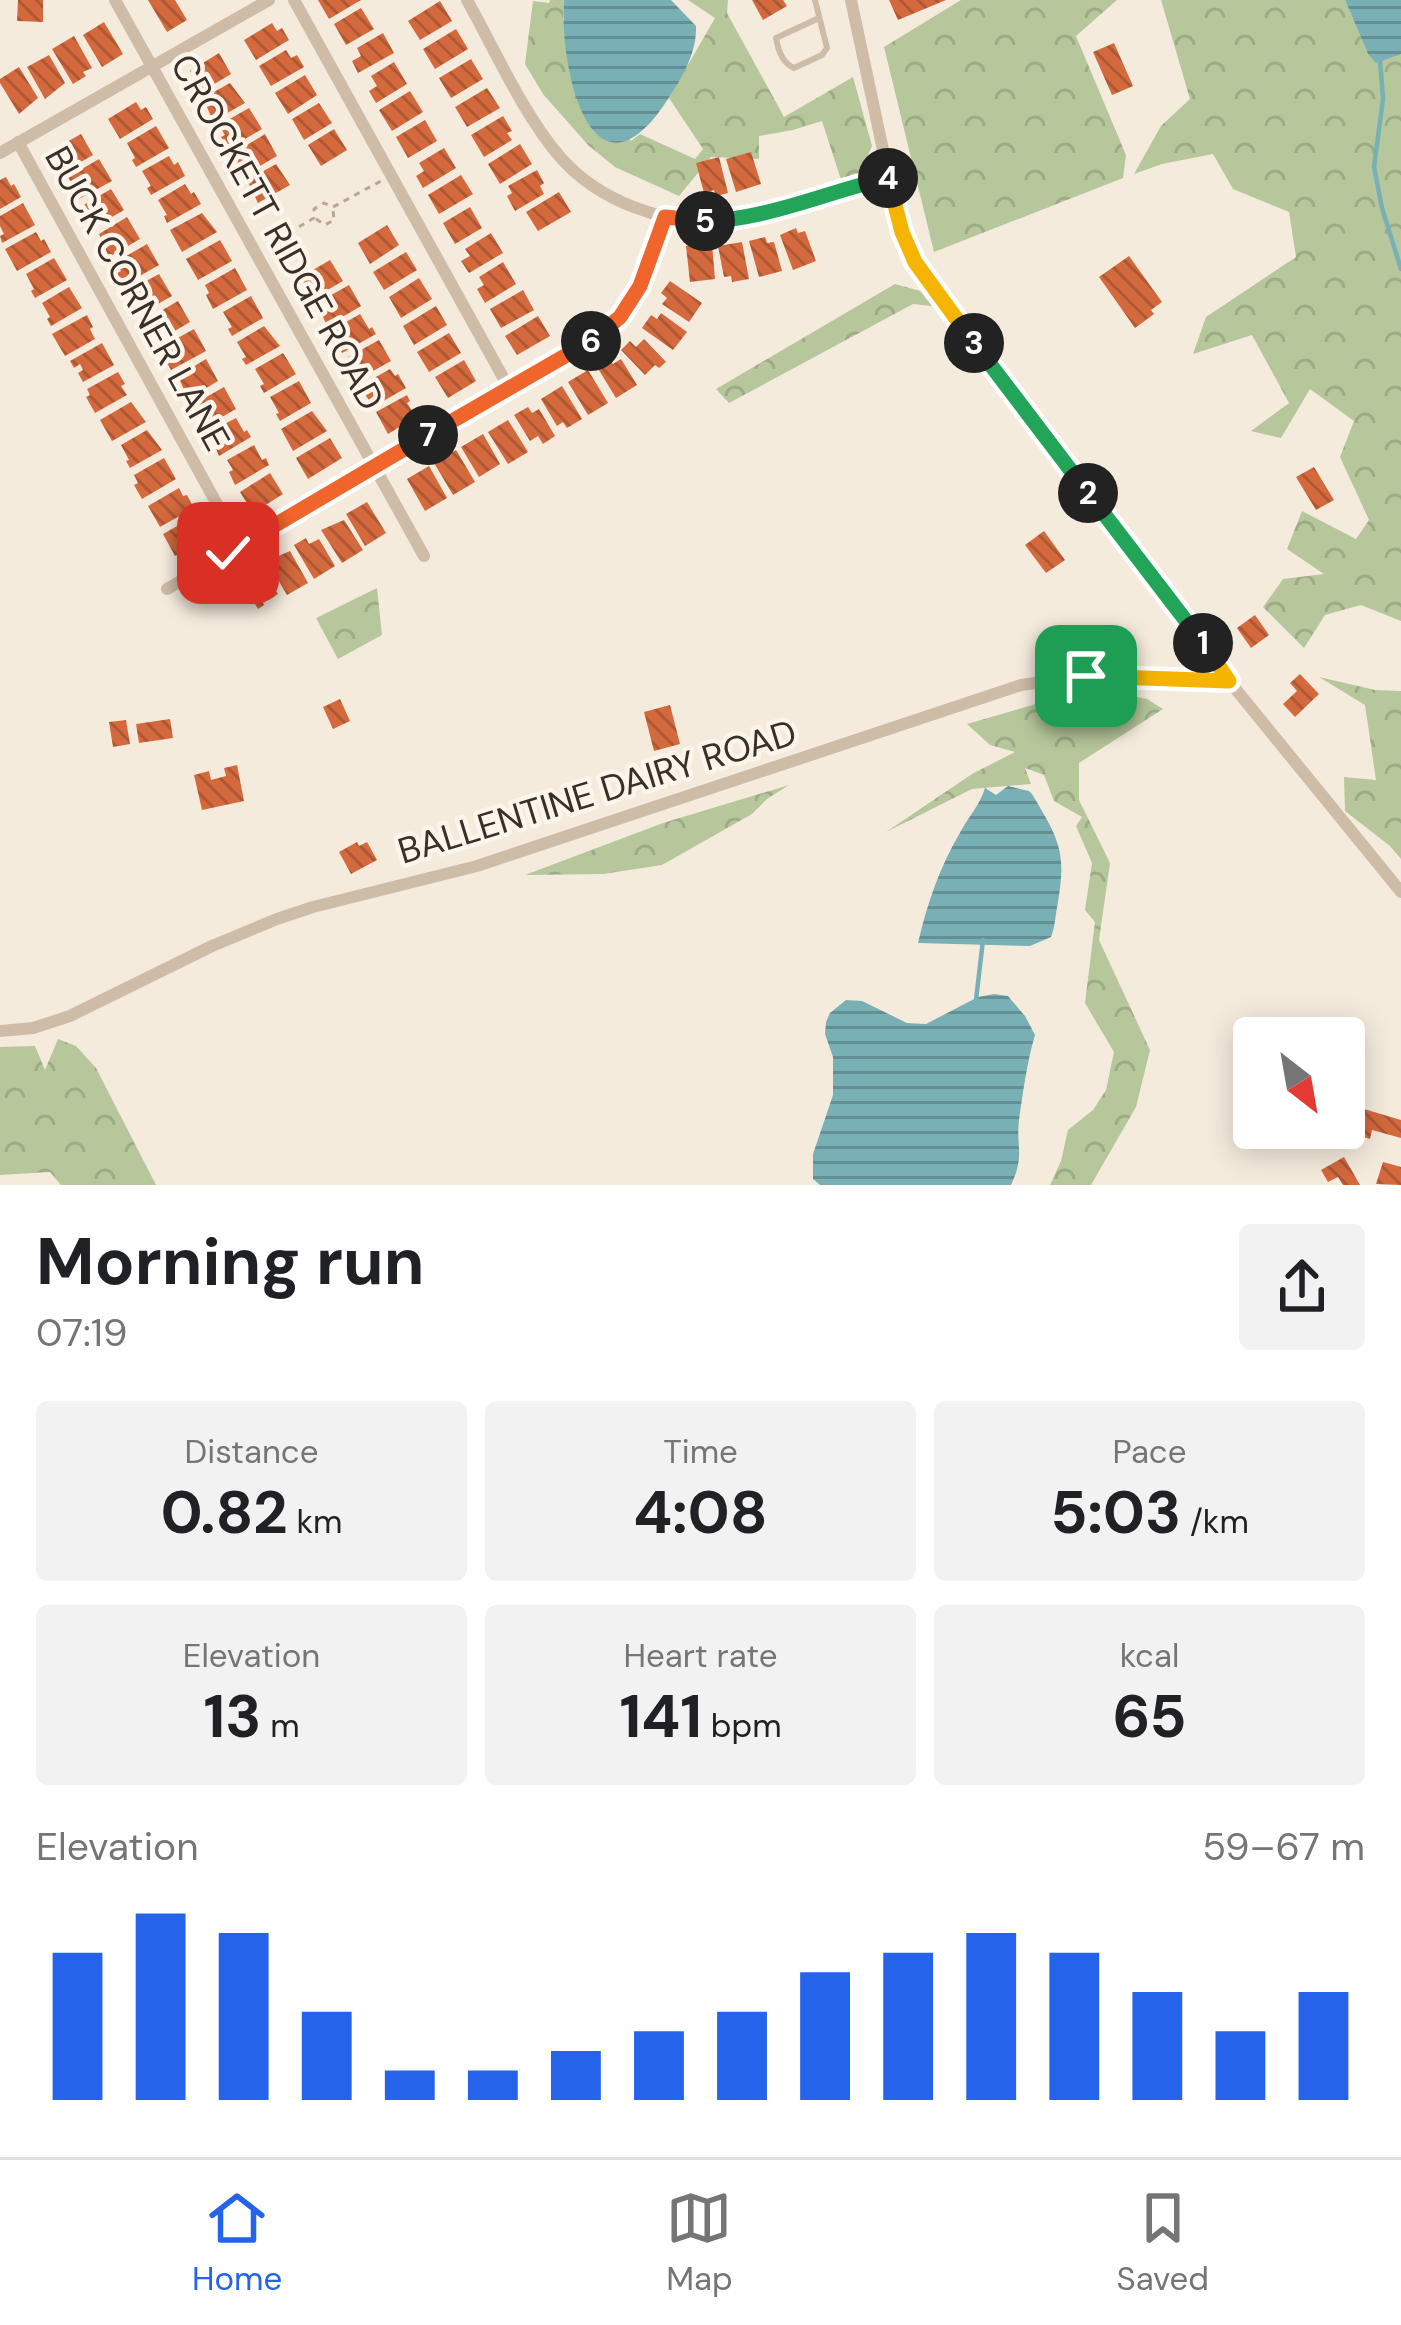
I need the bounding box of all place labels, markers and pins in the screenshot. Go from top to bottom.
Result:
pin: 4 [858,148,918,208]
pin: 5 [675,191,735,251]
pin: 6 [561,311,621,371]
pin: 3 [944,313,1004,373]
pin: 7 [398,405,458,465]
pin: 2 [1058,463,1118,523]
pin [177,502,279,604]
pin: 1 [1173,613,1233,673]
pin [1035,625,1137,727]

